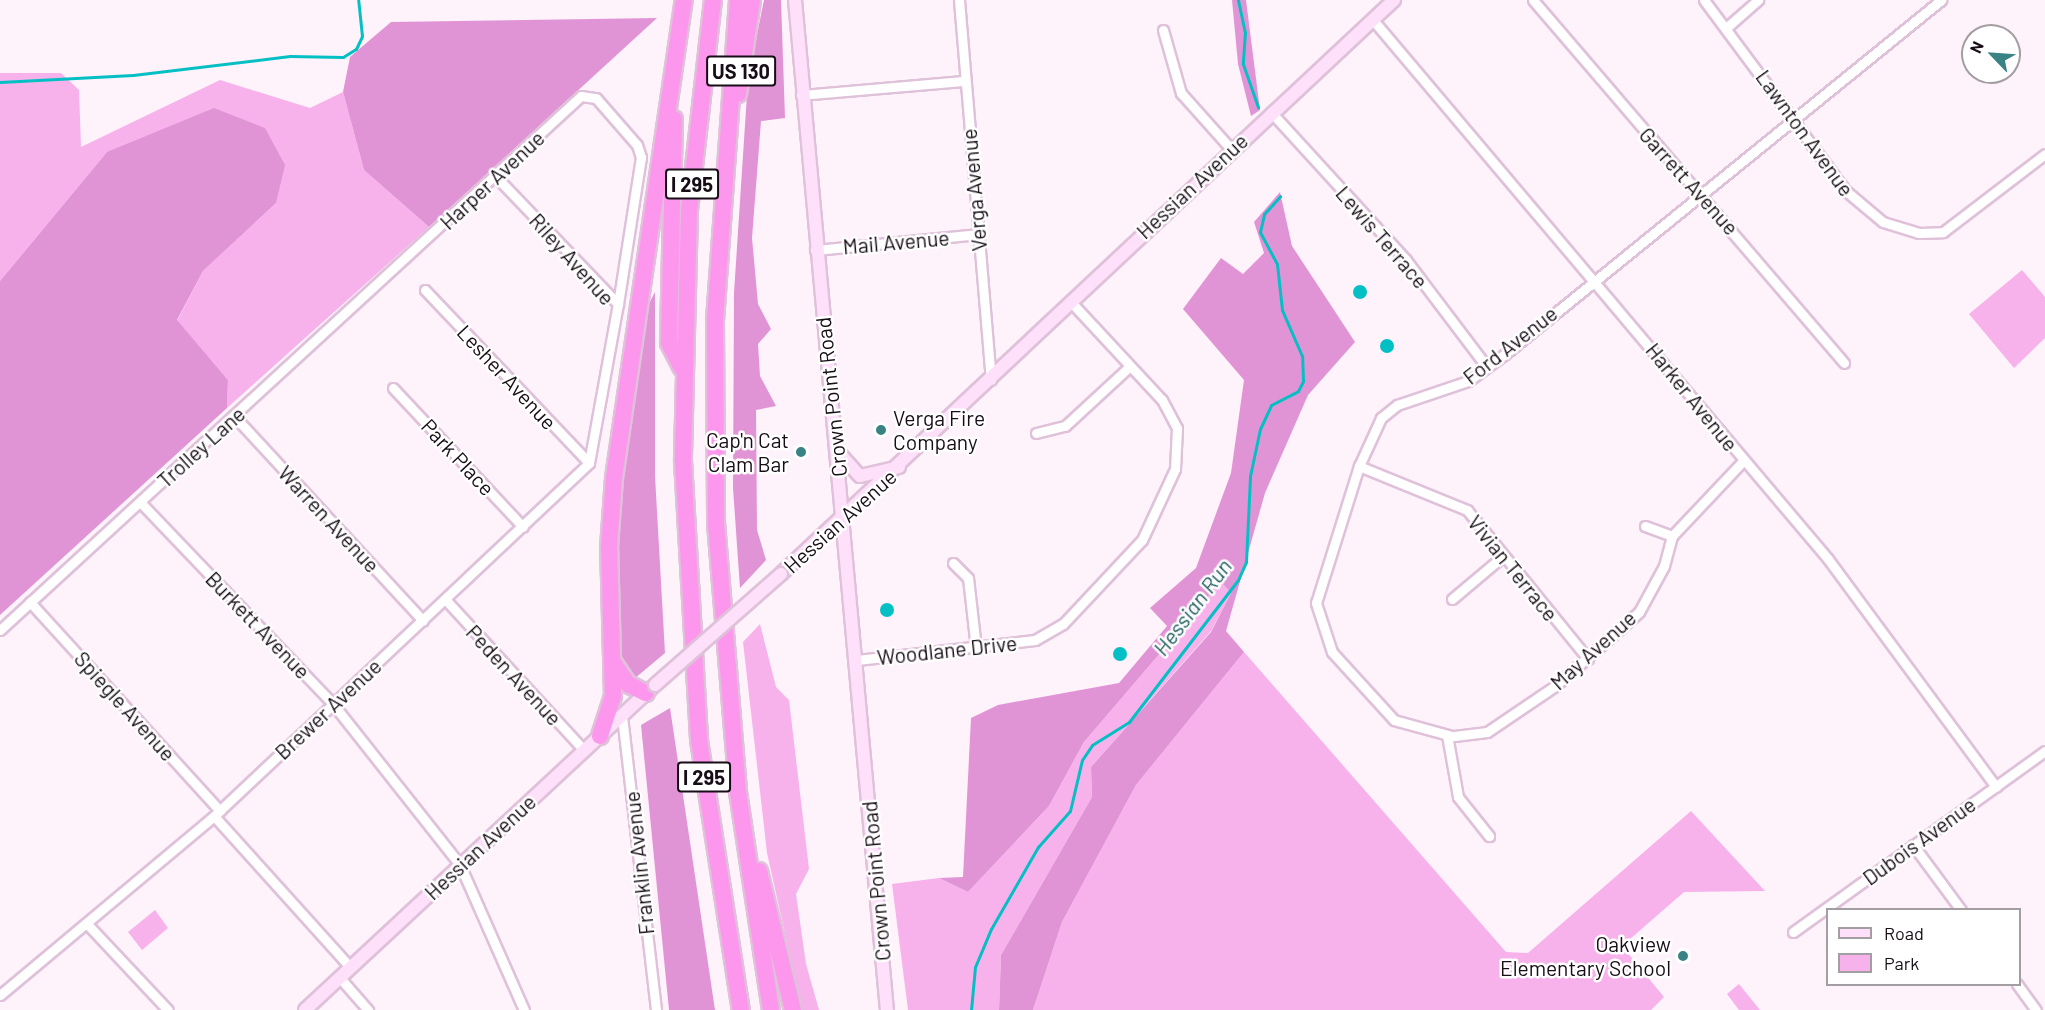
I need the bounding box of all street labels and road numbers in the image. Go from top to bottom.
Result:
road number: US 130 [705,54,777,88]
street label: Lawnton Avenue [1751,65,1859,201]
street label: Garrett Avenue [1634,122,1744,240]
street label: Harper Avenue [435,125,549,235]
street label: Verga Avenue [956,128,992,252]
street label: Hessian Avenue [1131,128,1253,244]
road number: I 295 [665,167,719,201]
street label: Lewis Terrace [1331,181,1433,293]
street label: Riley Avenue [524,208,620,310]
street label: Mail Avenue [842,225,950,259]
street label: Ford Avenue [1458,300,1562,390]
street label: Crown Point Road [810,316,852,478]
street label: Lesher Avenue [452,319,562,435]
street label: Harker Avenue [1641,338,1743,456]
street label: Trolley Lane [152,401,250,493]
street label: Park Place [416,413,500,501]
street label: Warren Avenue [273,460,385,578]
street label: Hessian Avenue [778,464,902,578]
street label: Vivian Terrace [1463,510,1563,626]
street label: Burkett Avenue [201,566,315,684]
street label: May Avenue [1545,605,1641,695]
street label: Peden Avenue [461,620,567,730]
street label: Woodlane Drive [876,630,1018,670]
street label: Spiegle Avenue [69,646,181,766]
street label: Brewer Avenue [270,653,386,765]
road number: I 295 [677,760,731,794]
street label: Hessian Avenue [419,789,541,905]
street label: Franklin Avenue [619,790,659,936]
street label: Dubois Avenue [1858,792,1980,890]
street label: Crown Point Road [856,800,896,962]

